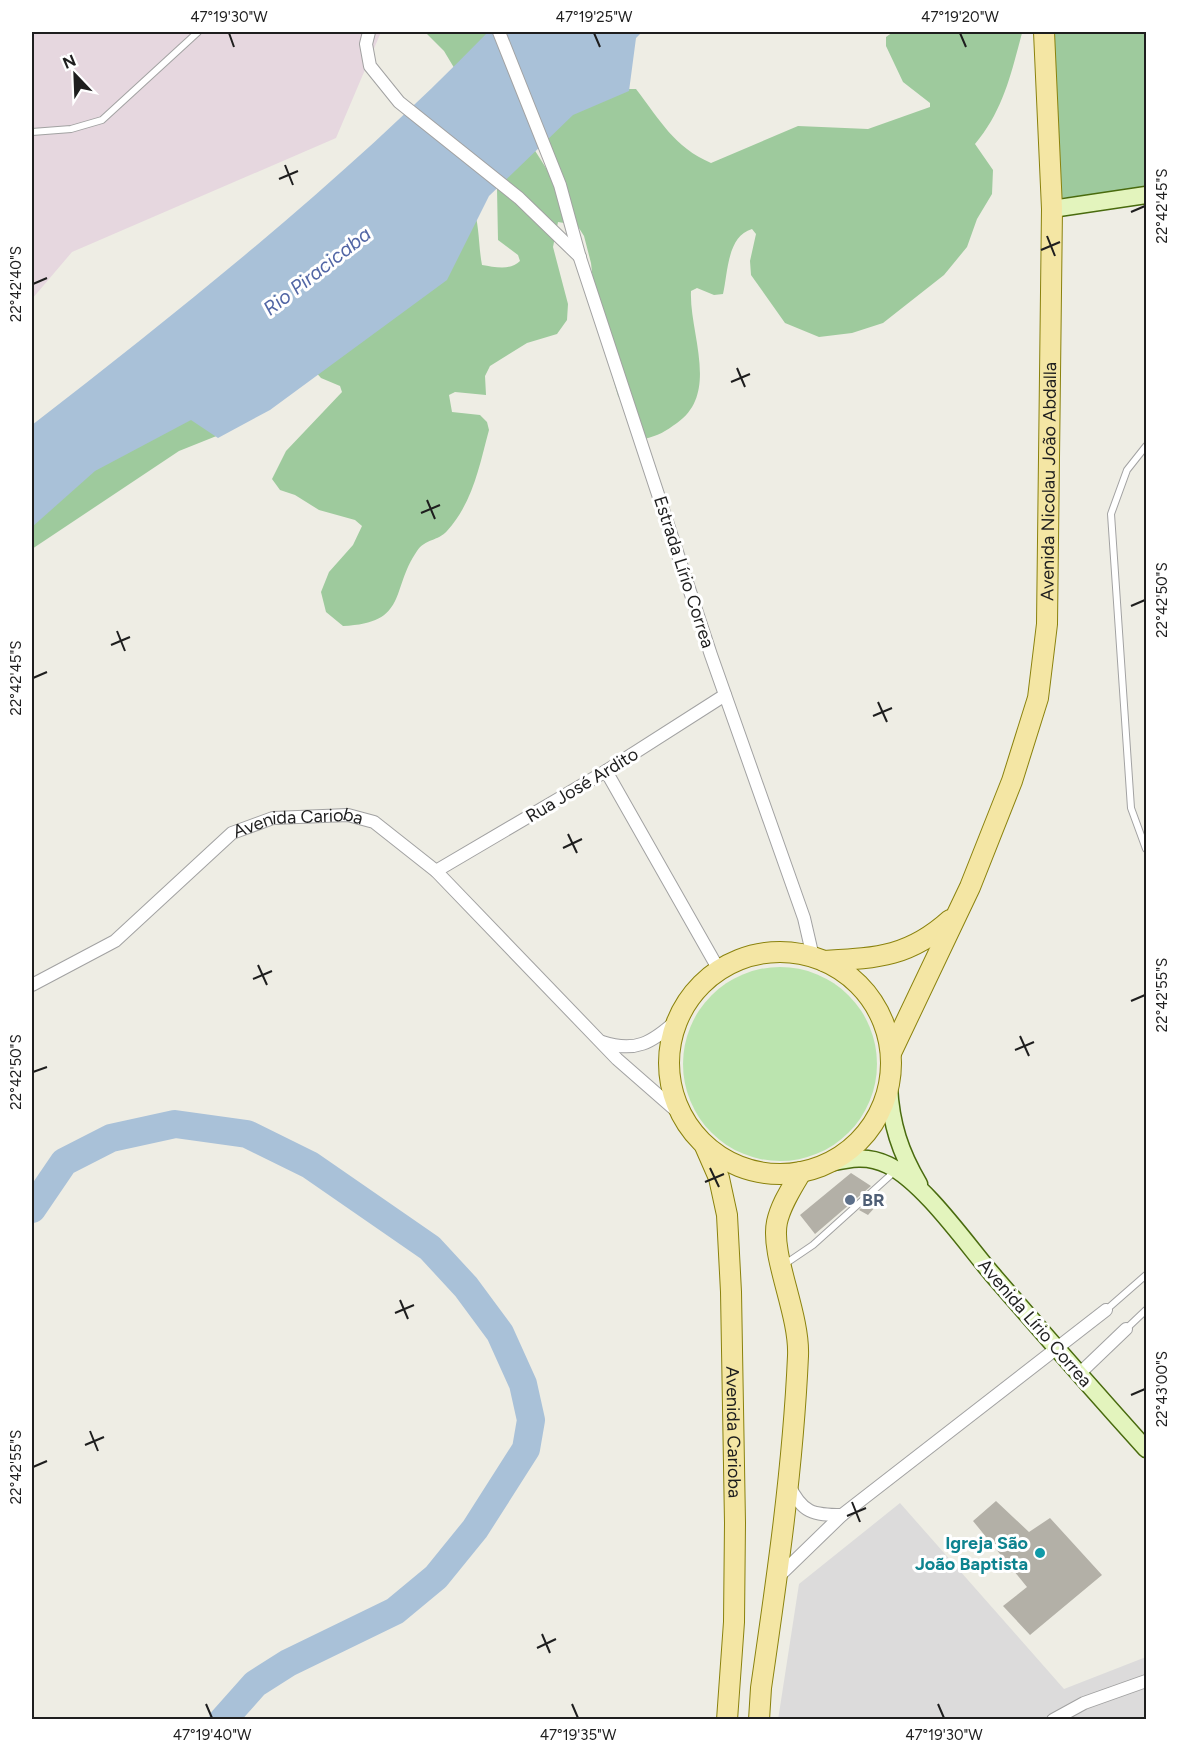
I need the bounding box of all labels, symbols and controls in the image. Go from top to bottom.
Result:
text: 47°19'30"W [190,8,268,26]
text: 47°19'25"W [556,8,633,26]
text: 47°19'20"W [921,8,999,26]
north arrow [45,45,105,105]
text: N [60,50,79,73]
text: 22°42'45"S [1153,169,1171,243]
water label: Rio Piracicaba [258,221,376,321]
text: 22°42'40"S [7,246,25,322]
street label: Avenida Nicolau João Abdalla [1036,362,1061,601]
street label: Estrada Lírio Correa [649,493,719,651]
text: 22°42'50"S [1153,562,1171,638]
text: 22°42'45"S [7,641,25,715]
street label: Rua José Ardito [522,743,642,827]
street label: Avenida Carioba [230,803,365,843]
text: 22°42'55"S [1153,958,1171,1032]
text: 22°42'50"S [7,1034,25,1110]
place label: BR [862,1189,885,1211]
marker: BR [843,1193,857,1207]
street label: Avenida Lírio Correa [973,1254,1097,1392]
text: 22°43'00"S [1153,1351,1171,1427]
street label: Avenida Carioba [721,1366,746,1498]
text: 22°42'55"S [7,1430,25,1504]
place label: Igreja São João Baptista [915,1532,1028,1575]
marker: Igreja São João Baptista [1033,1546,1047,1560]
text: 47°19'40"W [173,1726,252,1744]
text: 47°19'35"W [540,1726,617,1744]
text: 47°19'30"W [905,1726,983,1744]

